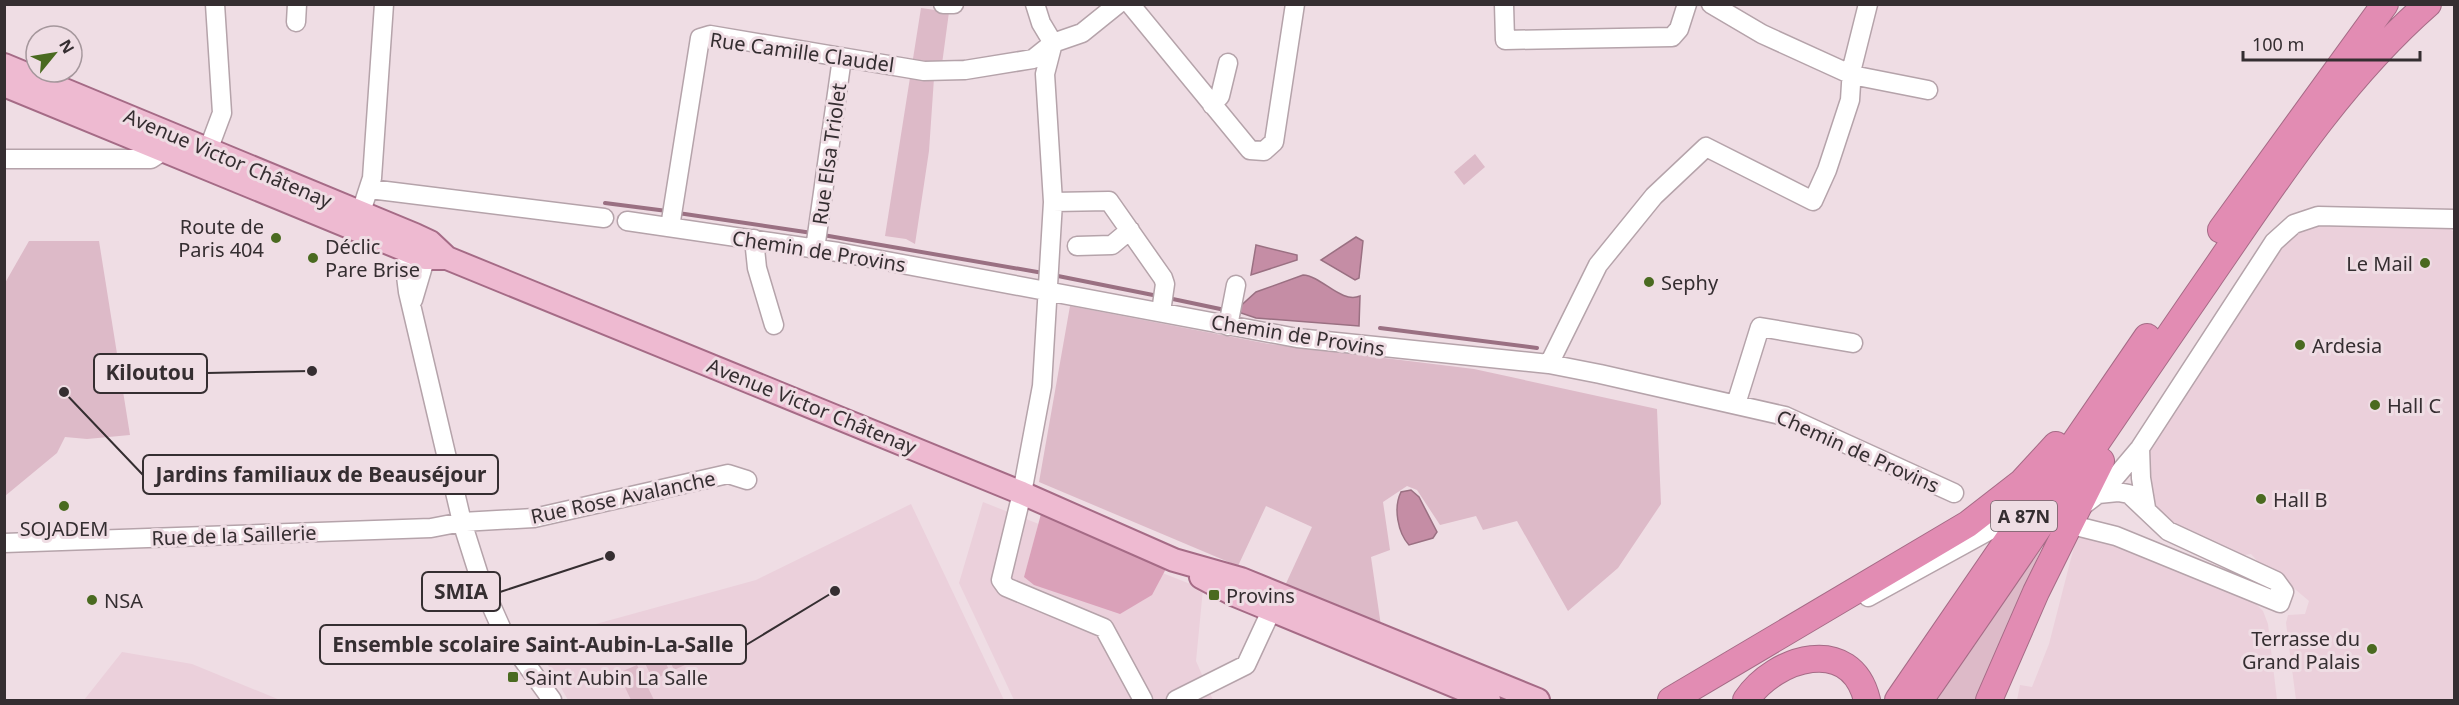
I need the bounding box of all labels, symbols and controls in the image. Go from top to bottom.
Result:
north arrow [24,24,84,84]
scale bar [2243,24,2420,62]
street label: Rue Camille Claudel [708,26,896,78]
text: 100 m [2252,32,2304,56]
text: N [54,35,80,58]
street label: Rue Elsa Triolet [806,81,852,227]
street label: Avenue Victor Châtenay [120,102,337,214]
place label: Route de Paris 404 [178,213,265,263]
street label: Chemin de Provins [730,224,908,278]
marker: Route de Paris 404 [269,231,283,245]
place label: Déclic Pare Brise [325,233,420,283]
place label: Le Mail [2346,250,2413,277]
marker: Déclic Pare Brise [306,251,320,265]
marker: Le Mail [2418,256,2432,270]
place label: Sephy [1661,269,1719,296]
marker: Sephy [1642,275,1656,289]
street label: Chemin de Provins [1209,308,1387,362]
place label: Ardesia [2312,332,2382,359]
marker: Ardesia [2293,338,2307,352]
street label: Avenue Victor Châtenay [703,352,921,461]
callout: Kiloutou [94,354,207,393]
text: Kiloutou [105,358,195,386]
place label: Hall C [2387,392,2442,419]
marker: Hall C [2368,398,2382,412]
street label: Chemin de Provins [1772,403,1944,499]
callout: Jardins familiaux de Beauséjour [143,455,498,494]
text: Jardins familiaux de Beauséjour [153,460,487,488]
street label: Rue Rose Avalanche [528,464,718,530]
place label: Hall B [2273,486,2328,513]
marker: Hall B [2254,492,2268,506]
marker: SOJADEM [57,499,71,513]
road number: A 87N [1991,501,2057,531]
place label: SOJADEM [20,515,108,542]
street label: Rue de la Saillerie [151,519,317,551]
callout: SMIA [422,572,500,611]
text: SMIA [434,577,489,605]
place label: Provins [1226,582,1295,609]
place label: NSA [104,587,143,614]
marker: Provins [1207,588,1221,602]
marker: NSA [85,593,99,607]
callout: Ensemble scolaire Saint-Aubin-La-Salle [320,625,746,664]
place label: Terrasse du Grand Palais [2242,625,2360,675]
text: Ensemble scolaire Saint-Aubin-La-Salle [332,630,734,658]
marker: Terrasse du Grand Palais [2365,642,2379,656]
place label: Saint Aubin La Salle [525,664,708,691]
marker: Saint Aubin La Salle [506,670,520,684]

